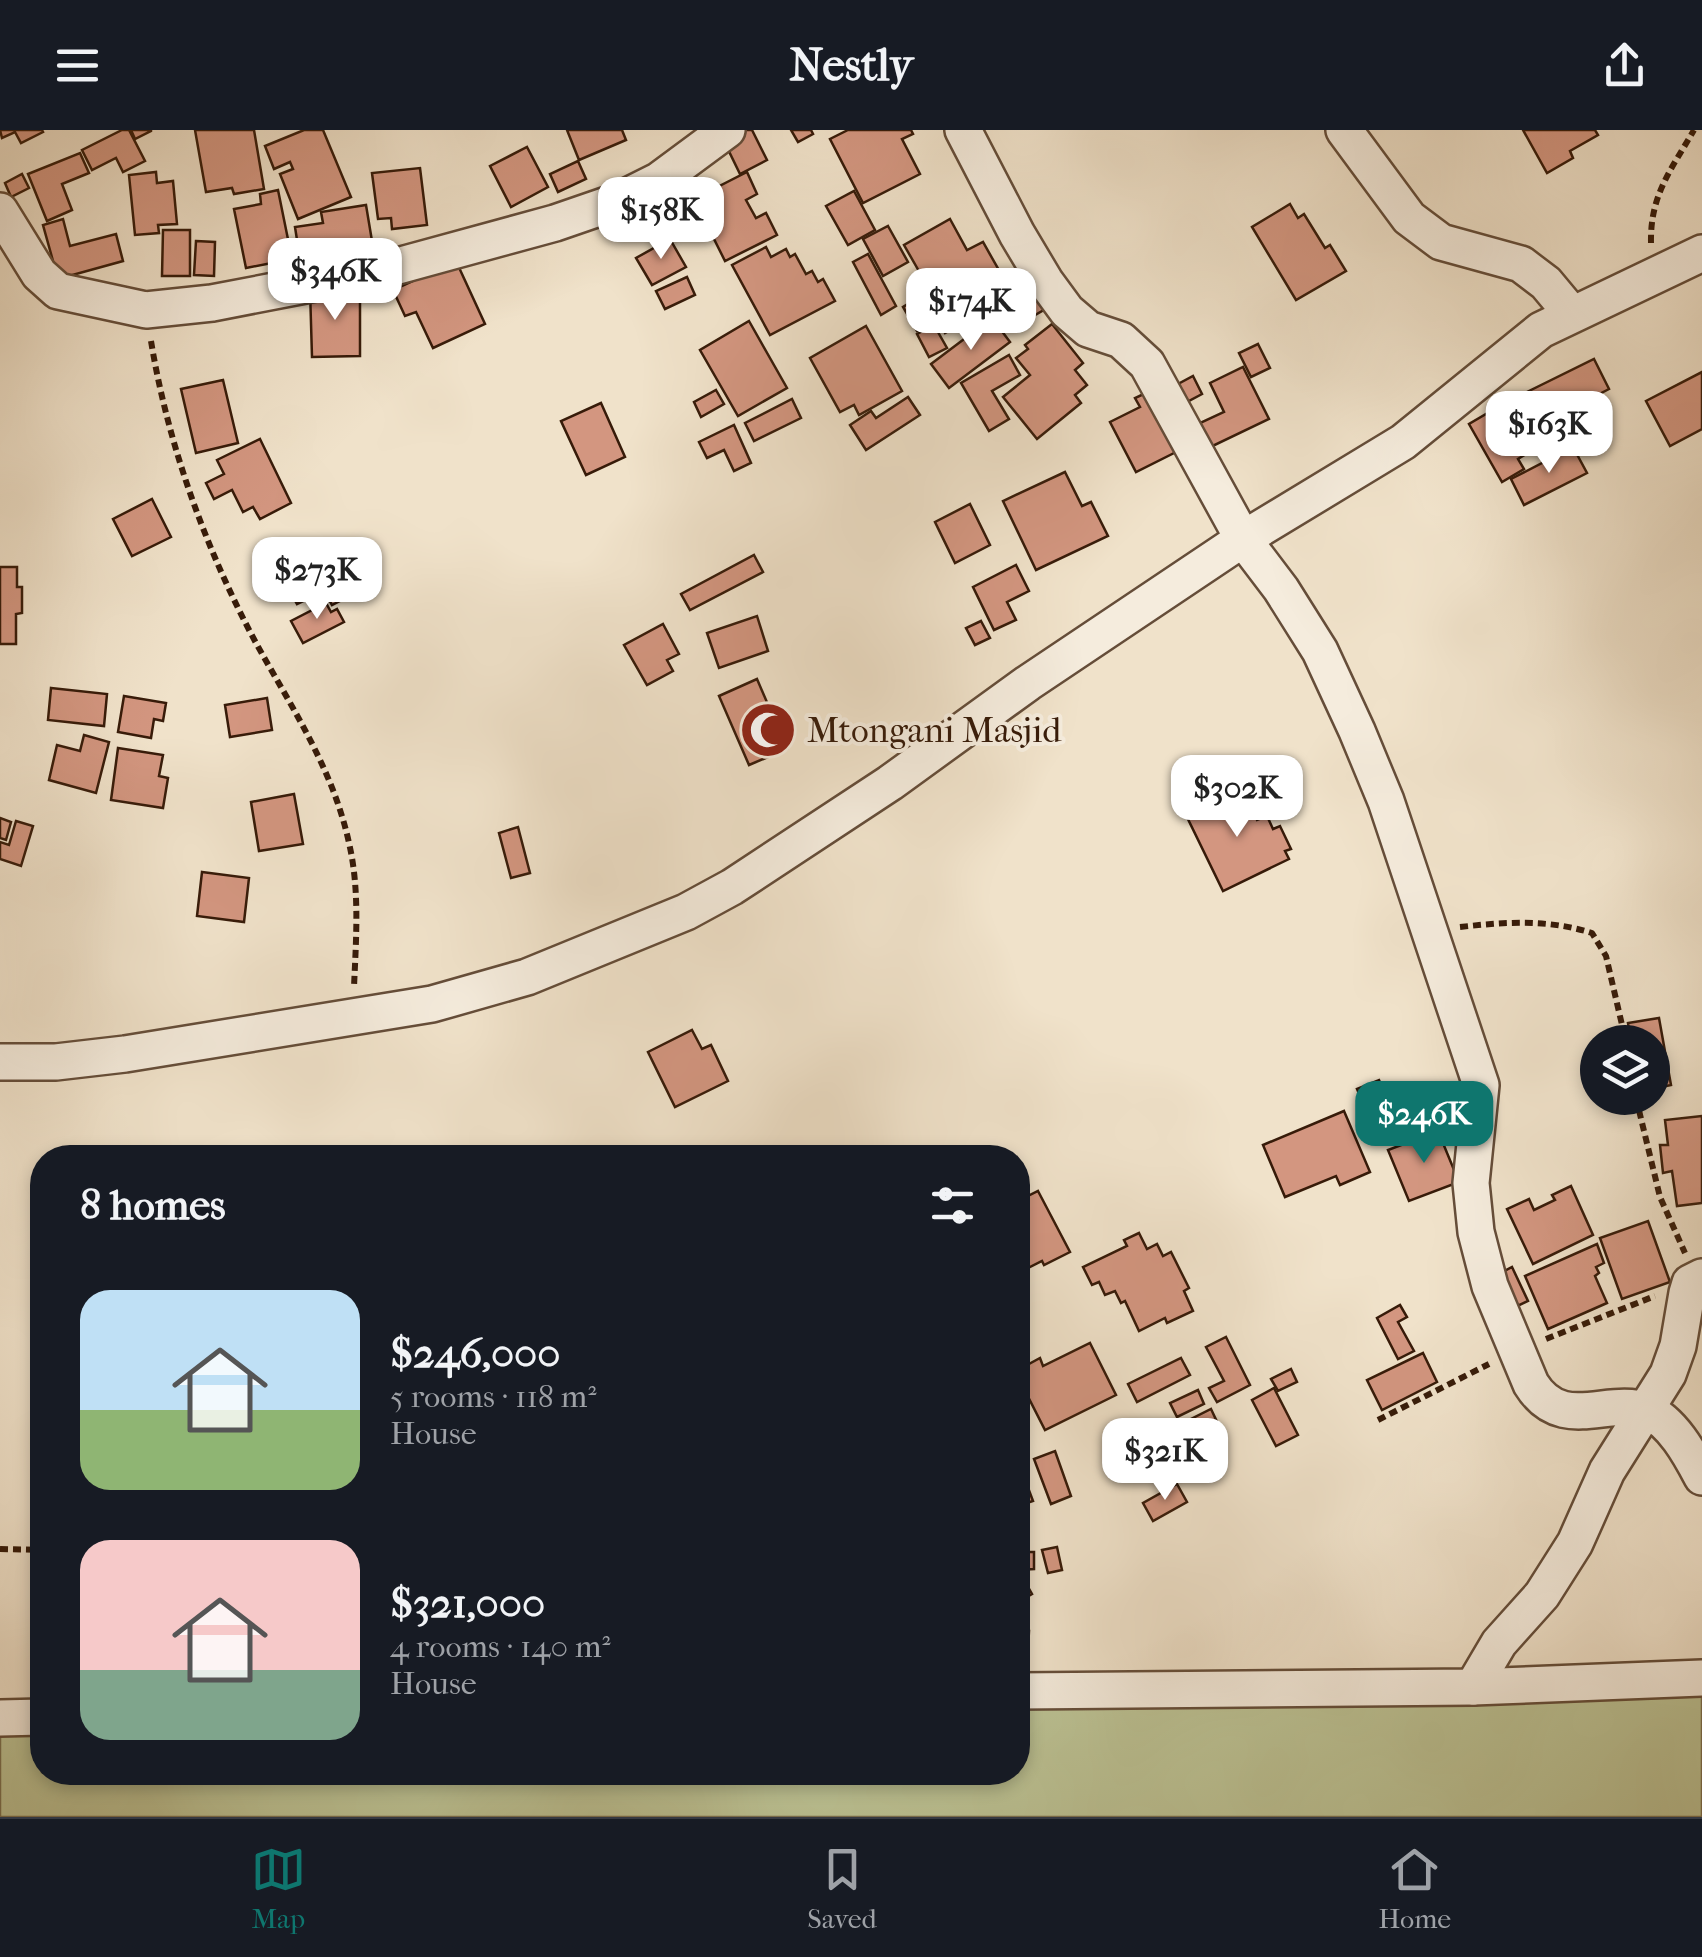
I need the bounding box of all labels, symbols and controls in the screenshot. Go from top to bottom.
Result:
icon: menu [50,38,105,93]
icon: share [1597,38,1652,93]
text: Nestly [789,39,913,92]
pin: $158K [591,177,731,262]
text: $158K [620,191,702,228]
pin: $346K [265,238,405,323]
text: $346K [290,252,380,289]
pin: $174K [901,268,1041,353]
text: $174K [928,282,1014,319]
pin: $163K [1479,391,1619,476]
text: $163K [1508,405,1590,442]
pin: $273K [247,537,387,622]
text: $273K [274,551,360,588]
mosque icon: Mtongani Masjid [738,700,798,760]
place label: Mtongani Masjid [807,710,1062,751]
pin: $302K [1167,755,1307,840]
text: $302K [1193,769,1281,806]
map controls [1580,1025,1670,1115]
button: layers [1580,1025,1670,1115]
pin: $246K [1354,1081,1494,1166]
text: $246K [1377,1095,1471,1132]
icon: filters [925,1178,980,1233]
text: 8 homes [80,1181,226,1230]
text: $246,000 [390,1329,560,1378]
icon: home [160,1330,280,1450]
text: 5 rooms · 118 m² [390,1378,596,1415]
text: House [390,1415,477,1452]
pin: $321K [1095,1418,1235,1503]
text: $321K [1124,1432,1206,1469]
text: $321,000 [390,1579,545,1628]
icon: home [160,1580,280,1700]
text: 4 rooms · 140 m² [390,1628,611,1665]
text: House [390,1665,477,1702]
tab: Map [251,1842,306,1935]
tab: Saved [807,1842,877,1935]
tab: Home [1378,1842,1451,1935]

